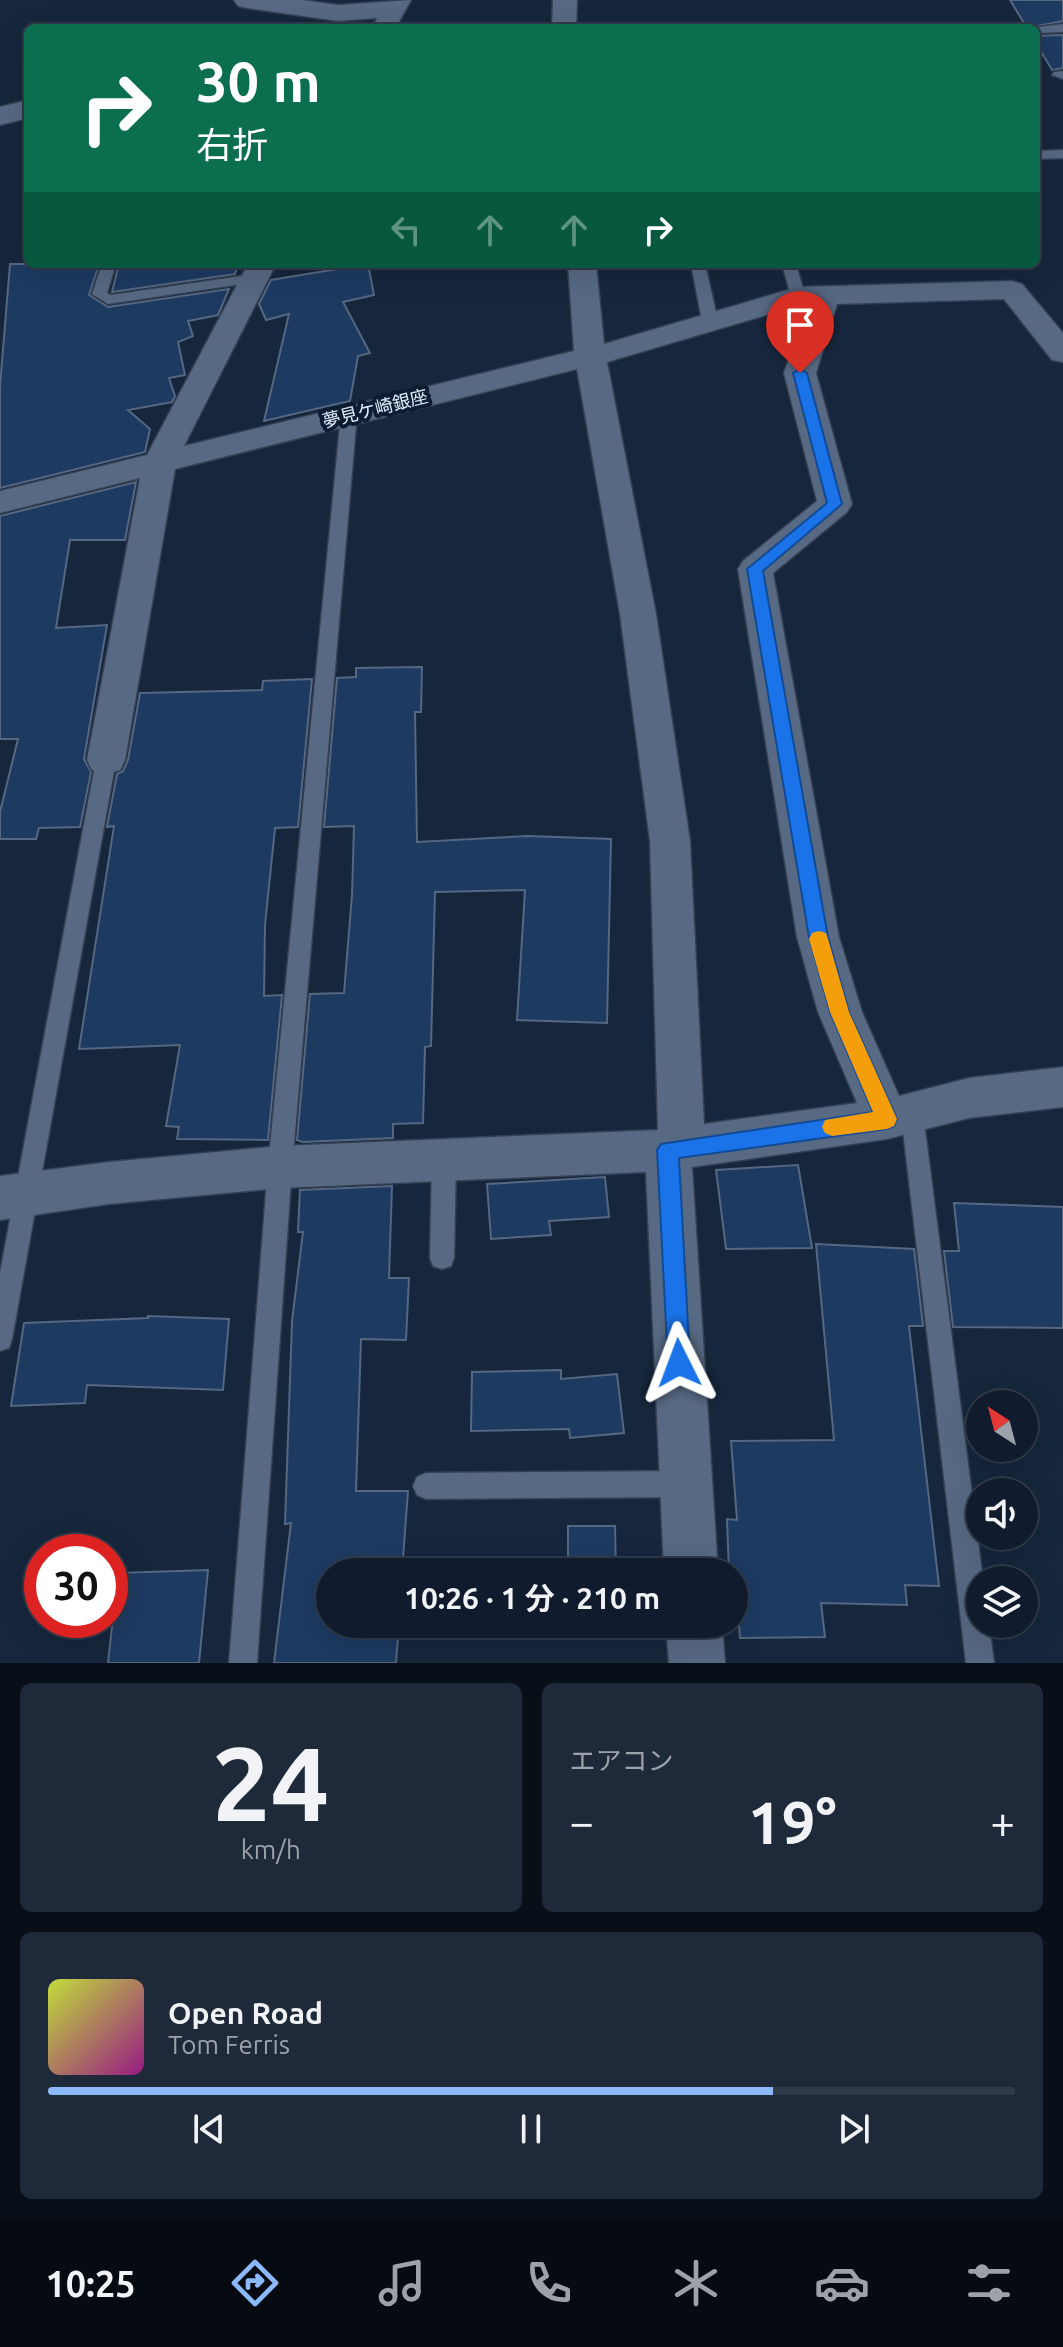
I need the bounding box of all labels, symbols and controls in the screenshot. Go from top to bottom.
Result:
text: 30 m [196,50,321,113]
icon: right [64,56,168,160]
text: 右折 [196,124,268,165]
icon: left [384,208,428,252]
icon: ahead [468,208,512,252]
icon: ahead [552,208,596,252]
icon: right [636,208,680,252]
pin [766,291,834,373]
icon: arrive [778,303,822,347]
street label: 夢見ケ崎銀座 [320,385,430,431]
position arrow [637,1321,721,1405]
north arrow [966,1390,1038,1462]
map controls [966,1390,1038,1638]
button: sound [966,1478,1038,1550]
speed limit sign: 30 [24,1534,128,1638]
button: layers [966,1566,1038,1638]
text: 10:26 · 1 分 · 210 m [404,1581,660,1615]
text: 24 [212,1724,329,1841]
text: エアコン [570,1746,674,1775]
text: 19° [748,1788,837,1855]
text: − [570,1797,594,1846]
text: + [990,1797,1015,1846]
text: km/h [241,1835,301,1864]
text: Open Road [168,1996,323,2030]
text: Tom Ferris [168,2030,290,2059]
icon: previous [187,2107,231,2151]
icon: pause [509,2107,553,2151]
icon: next [832,2107,876,2151]
icon: directions [227,2255,283,2311]
icon: music [374,2255,430,2311]
icon: phone [521,2255,577,2311]
icon: climate [668,2255,724,2311]
icon: car [814,2255,870,2311]
icon: filters [961,2255,1017,2311]
text: 10:25 [45,2263,136,2304]

